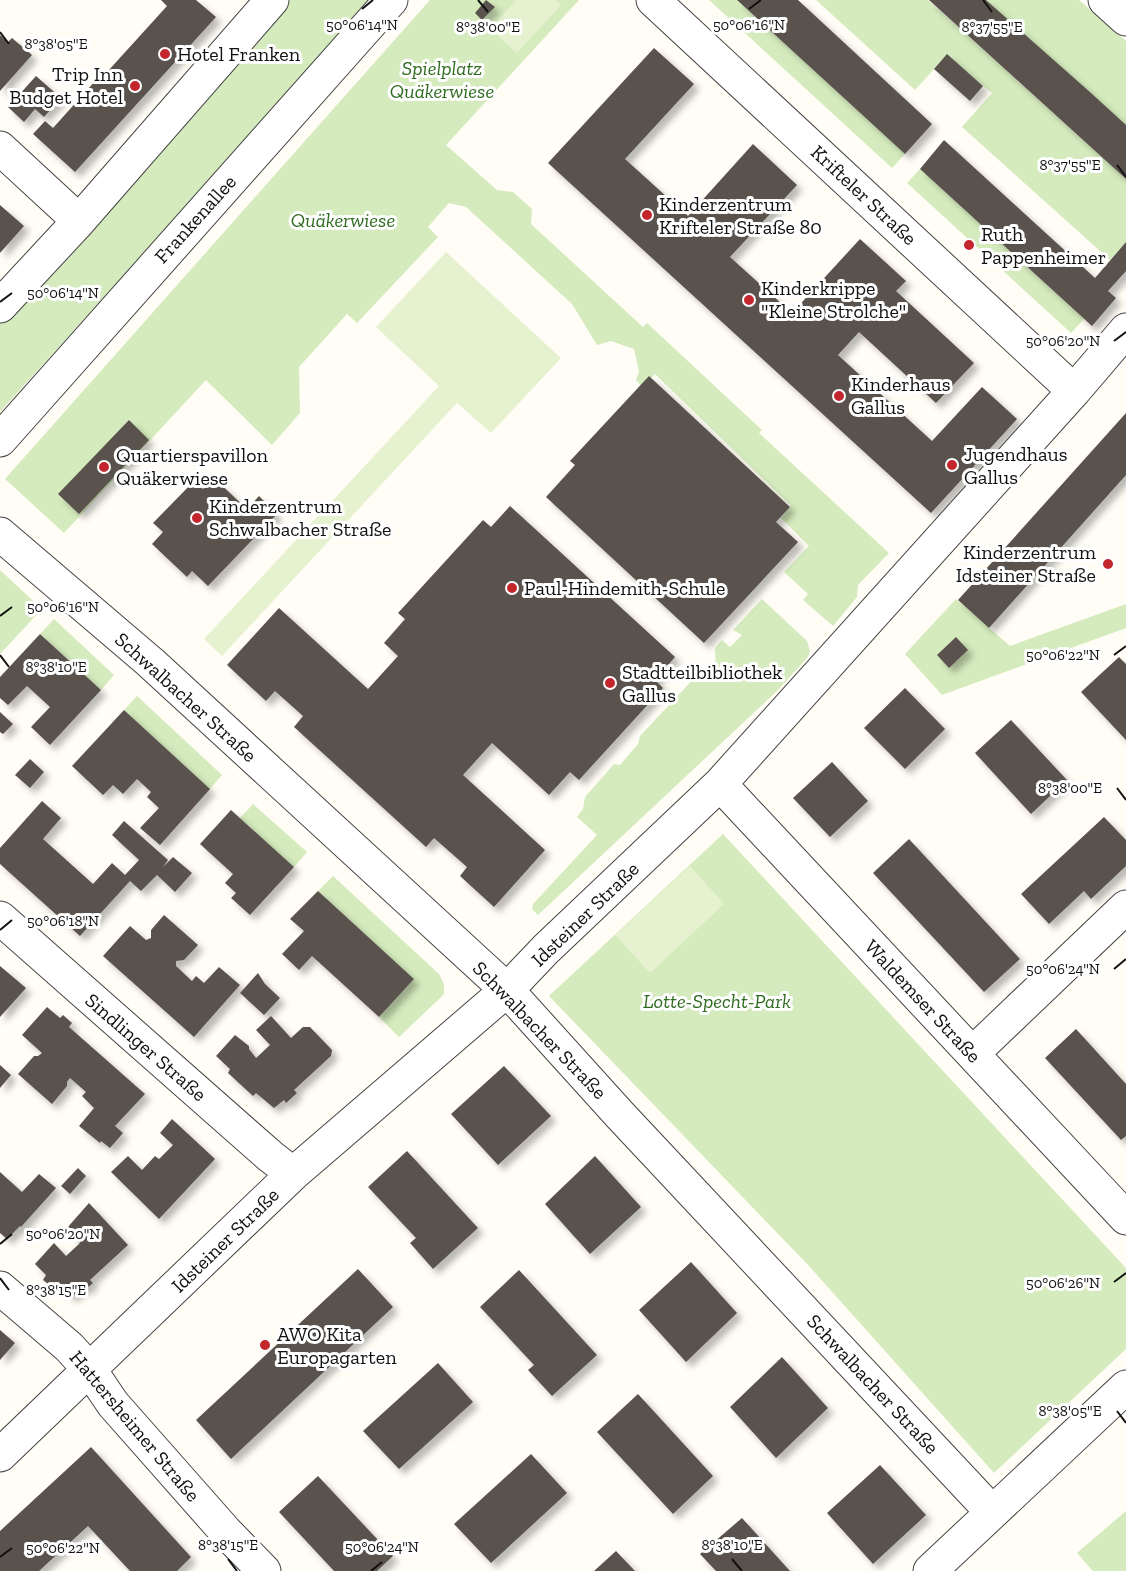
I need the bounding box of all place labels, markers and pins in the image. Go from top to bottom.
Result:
place label: Hotel Franken [177,42,301,66]
marker: Hotel Franken [158,47,172,61]
place label: Trip Inn Budget Hotel [9,62,124,109]
marker: Trip Inn Budget Hotel [128,79,142,93]
place label: Kinderzentrum Krifteler Straße 80 [659,192,822,239]
marker: Kinderzentrum Krifteler Straße 80 [640,208,654,222]
place label: Ruth Pappenheimer [981,222,1106,269]
marker: Ruth Pappenheimer [962,238,976,252]
place label: Kinderkrippe "Kleine Strolche" [761,276,906,323]
marker: Kinderkrippe "Kleine Strolche" [742,293,756,307]
place label: Kinderhaus Gallus [851,372,950,419]
marker: Kinderhaus Gallus [832,389,846,403]
place label: Jugendhaus Gallus [964,442,1068,489]
place label: Quartierspavillon Quäkerwiese [116,443,268,490]
marker: Jugendhaus Gallus [945,458,959,472]
marker: Quartierspavillon Quäkerwiese [97,460,111,474]
place label: Kinderzentrum Schwalbacher Straße [209,494,391,541]
marker: Kinderzentrum Schwalbacher Straße [190,511,204,525]
place label: Kinderzentrum Idsteiner Straße [956,540,1097,587]
marker: Kinderzentrum Idsteiner Straße [1101,557,1115,571]
place label: Paul-Hindemith-Schule [524,576,726,600]
marker: Paul-Hindemith-Schule [505,581,519,595]
place label: Stadtteilbibliothek Gallus [622,660,783,707]
marker: Stadtteilbibliothek Gallus [603,676,617,690]
place label: AWO Kita Europagarten [277,1322,397,1369]
marker: AWO Kita Europagarten [258,1338,272,1352]

